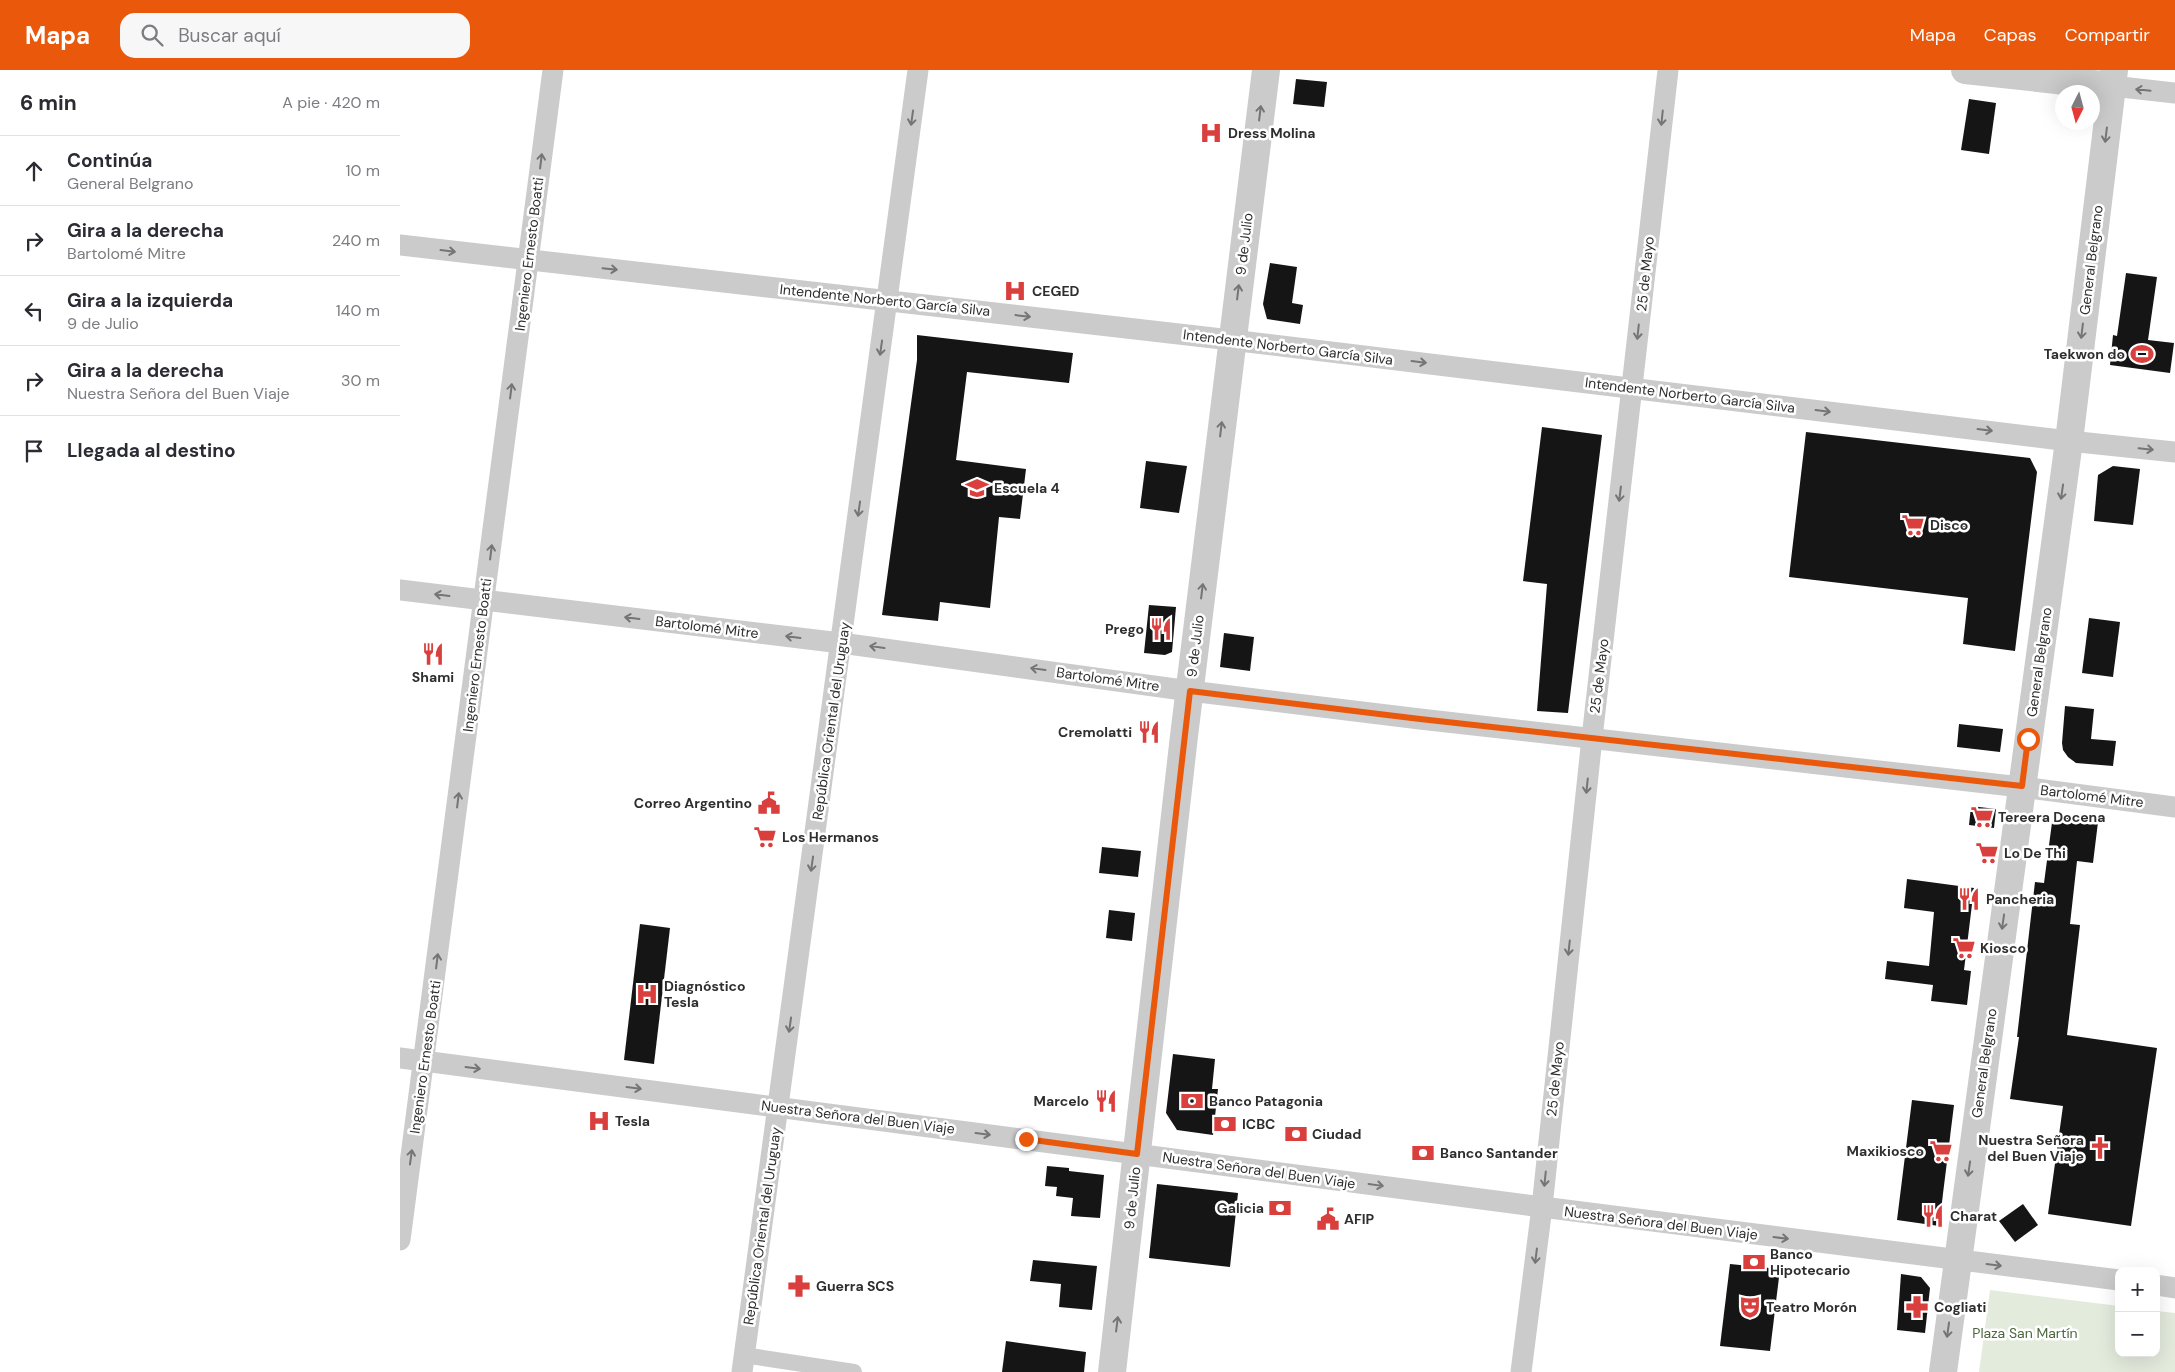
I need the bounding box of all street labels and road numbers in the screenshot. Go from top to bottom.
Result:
street label: Ingeniero Ernesto Boatti [511,176,547,332]
street label: General Belgrano [2075,204,2107,316]
street label: 9 de Julio [1231,212,1257,276]
street label: 25 de Mayo [1632,236,1658,312]
street label: Intendente Norberto García Silva [779,280,991,320]
street label: Intendente Norberto García Silva [1182,325,1394,369]
street label: Intendente Norberto García Silva [1584,373,1796,417]
street label: Ingeniero Ernesto Boatti [459,577,495,733]
street label: General Belgrano [2022,606,2056,718]
street label: Bartolomé Mitre [654,612,760,642]
street label: 9 de Julio [1182,614,1208,678]
street label: República Oriental del Uruguay [808,621,854,821]
street label: 25 de Mayo [1585,637,1613,715]
street label: Bartolomé Mitre [1055,663,1161,695]
street label: Bartolomé Mitre [2039,781,2145,811]
street label: Ingeniero Ernesto Boatti [405,979,445,1135]
street label: General Belgrano [1967,1007,2001,1119]
street label: 25 de Mayo [1542,1041,1568,1117]
street label: Nuestra Señora del Buen Viaje [760,1096,956,1138]
street label: República Oriental del Uruguay [739,1126,785,1326]
street label: Nuestra Señora del Buen Viaje [1161,1148,1357,1192]
street label: 9 de Julio [1120,1166,1144,1230]
street label: Nuestra Señora del Buen Viaje [1563,1202,1759,1244]

